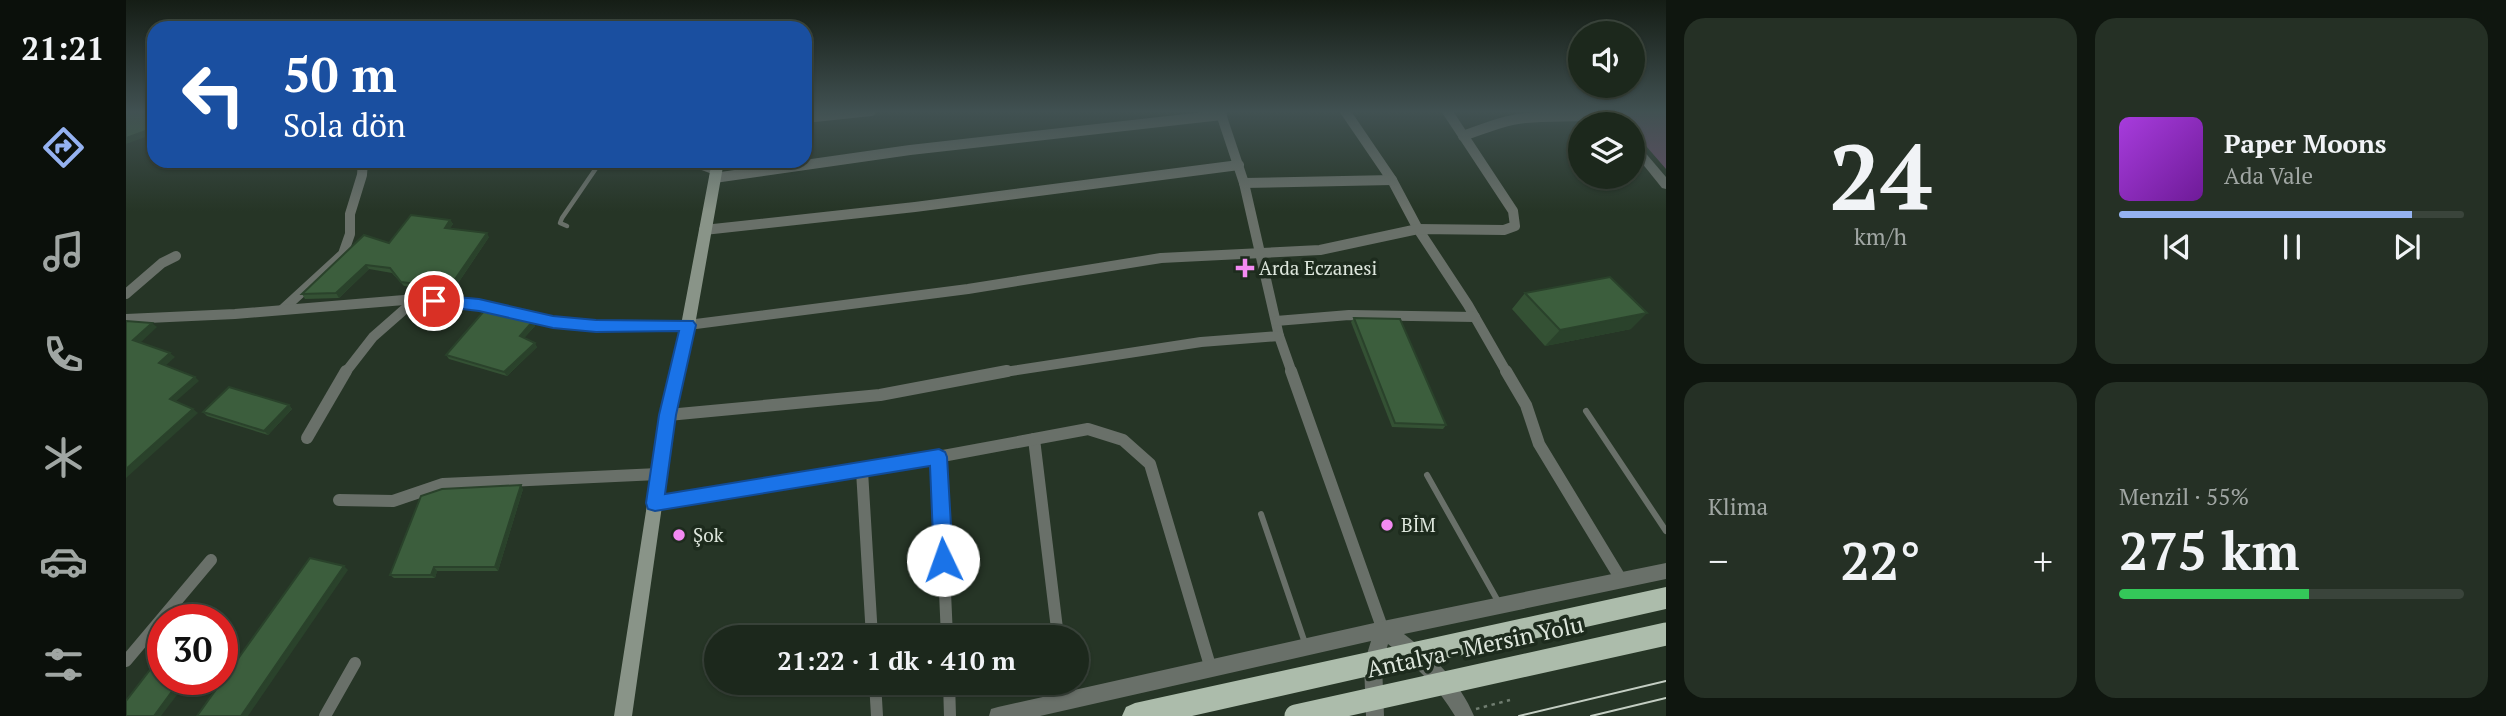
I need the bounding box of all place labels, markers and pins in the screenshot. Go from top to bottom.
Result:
place label: Arda Eczanesi [1259,255,1377,280]
marker: Arda Eczanesi [1237,260,1253,276]
pin [404,271,464,331]
place label: BİM [1401,512,1436,537]
marker: BİM [1379,517,1395,533]
place label: Şok [693,522,724,547]
marker: Şok [671,527,687,543]

